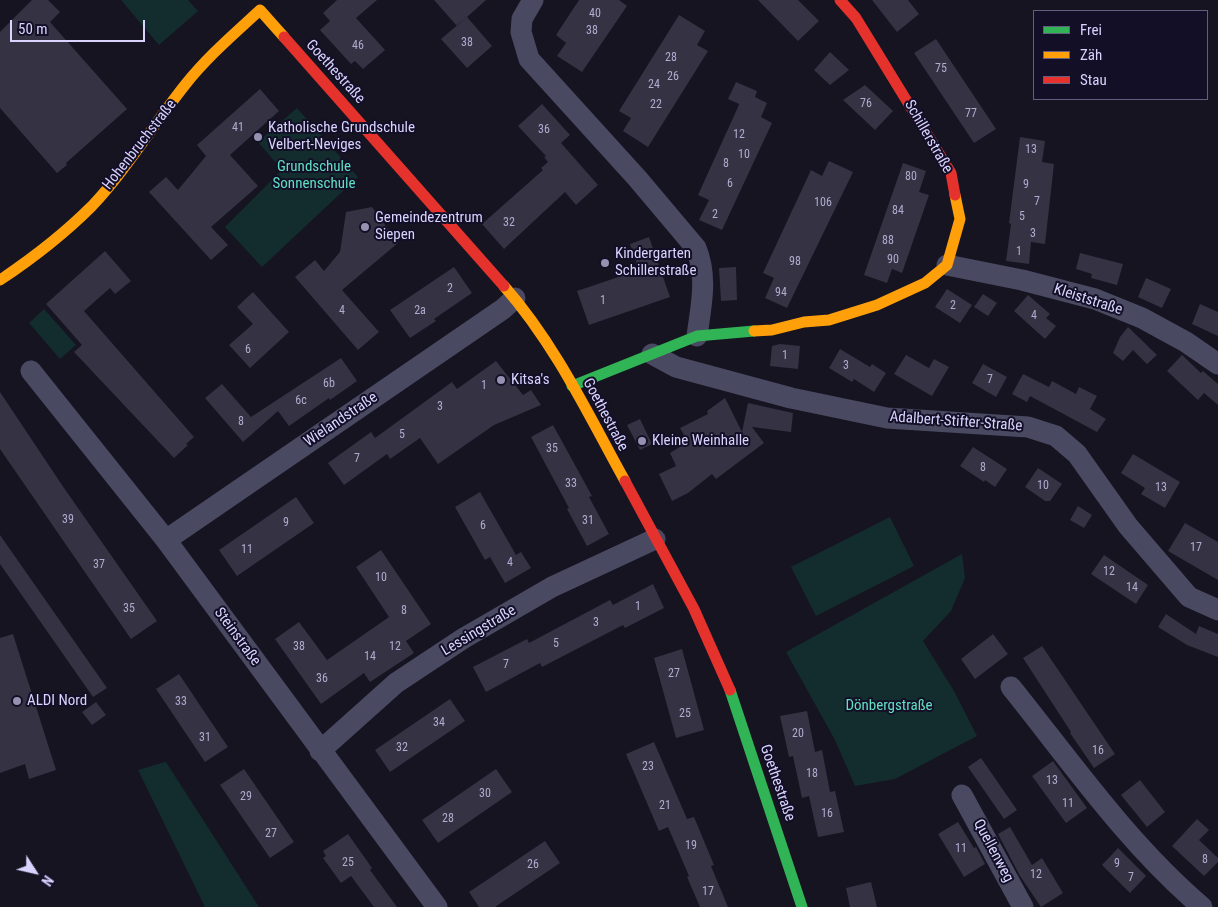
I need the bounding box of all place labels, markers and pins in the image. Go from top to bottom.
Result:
place label: Katholische Grundschule Velbert-Neviges [268,119,415,154]
marker: Katholische Grundschule Velbert-Neviges [252,131,264,143]
place label: Gemeindezentrum Siepen [375,209,483,244]
marker: Gemeindezentrum Siepen [359,221,371,233]
place label: Kindergarten Schillerstraße [615,245,696,280]
marker: Kindergarten Schillerstraße [599,257,611,269]
place label: Kitsa's [511,371,549,389]
marker: Kitsa's [495,374,507,386]
place label: Kleine Weinhalle [652,432,749,450]
marker: Kleine Weinhalle [636,435,648,447]
place label: ALDI Nord [27,692,87,710]
marker: ALDI Nord [11,695,23,707]

